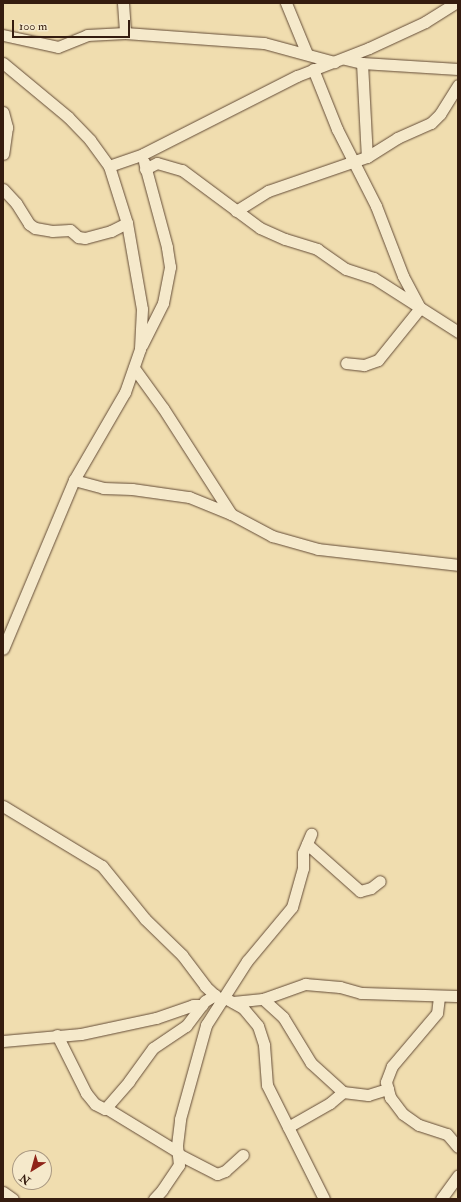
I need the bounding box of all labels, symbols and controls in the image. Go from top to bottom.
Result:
scale bar [14,12,132,38]
text: 100 m [19,19,47,34]
north arrow [12,1150,52,1190]
text: N [17,1171,33,1187]

